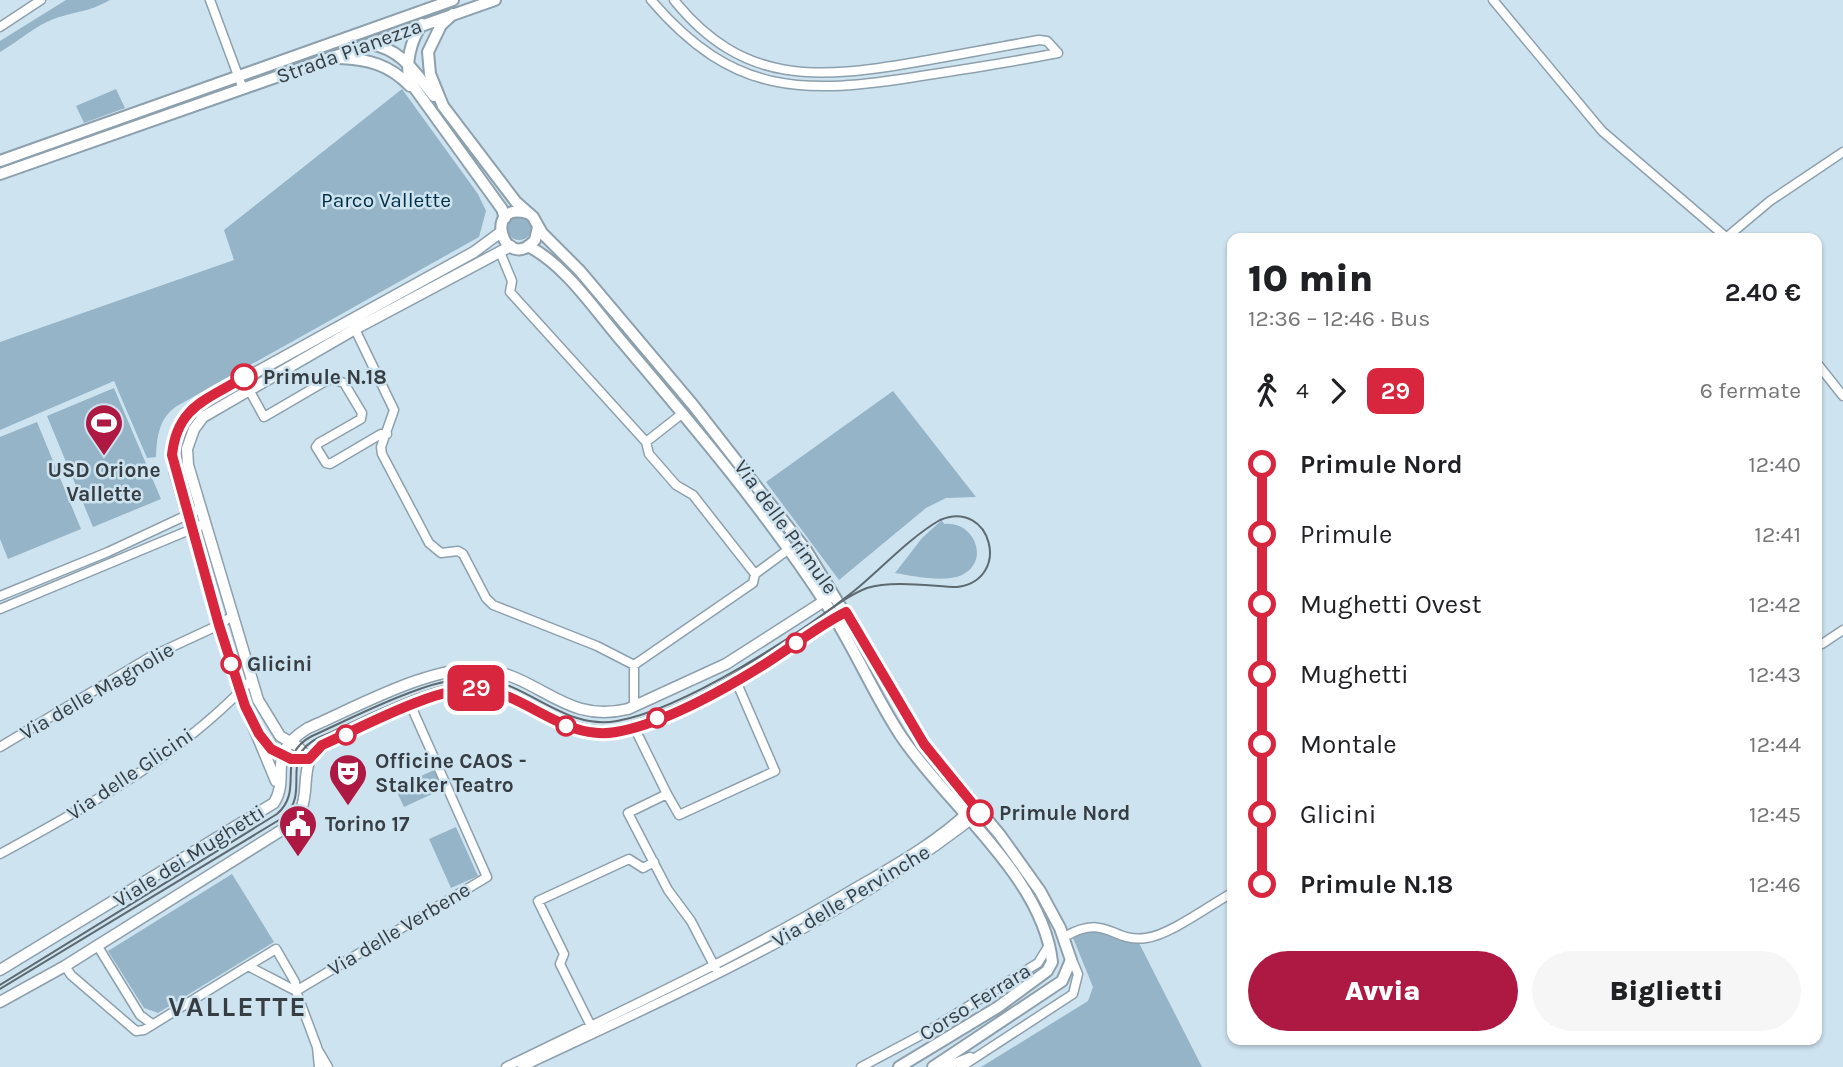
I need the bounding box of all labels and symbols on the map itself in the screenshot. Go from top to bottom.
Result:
street label: Strada Pianezza [273,14,425,88]
park label: Parco Vallette [321,188,451,212]
marker: Primule N.18 [231,364,257,390]
place label: Primule N.18 [263,365,387,389]
sports icon: USD Orione Vallette [83,402,125,457]
street label: Via delle Primule [729,455,843,599]
place label: USD Orione Vallette [47,458,161,506]
unlabelled marker [786,633,806,653]
street label: Via delle Magnolie [16,637,178,745]
place label: Glicini [247,652,312,676]
marker: Glicini [221,654,241,674]
line badge: 29 [444,665,508,711]
unlabelled marker [647,708,667,728]
unlabelled marker [556,716,576,736]
street label: Via delle Glicini [62,723,198,825]
unlabelled marker [336,725,356,745]
place label: Officine CAOS - Stalker Teatro [375,749,527,797]
theatre icon: Officine CAOS - Stalker Teatro [327,752,369,807]
street label: Viale dei Mughetti [109,800,269,912]
marker: Primule Nord [967,800,993,826]
place label: Primule Nord [999,801,1130,825]
public building icon: Torino 17 [277,803,319,858]
place label: Torino 17 [325,812,410,836]
street label: Via delle Pervinche [768,840,934,952]
street label: Via delle Verbene [324,877,474,981]
street label: Corso Ferrara [915,958,1035,1046]
district label: VALLETTE [168,990,308,1023]

